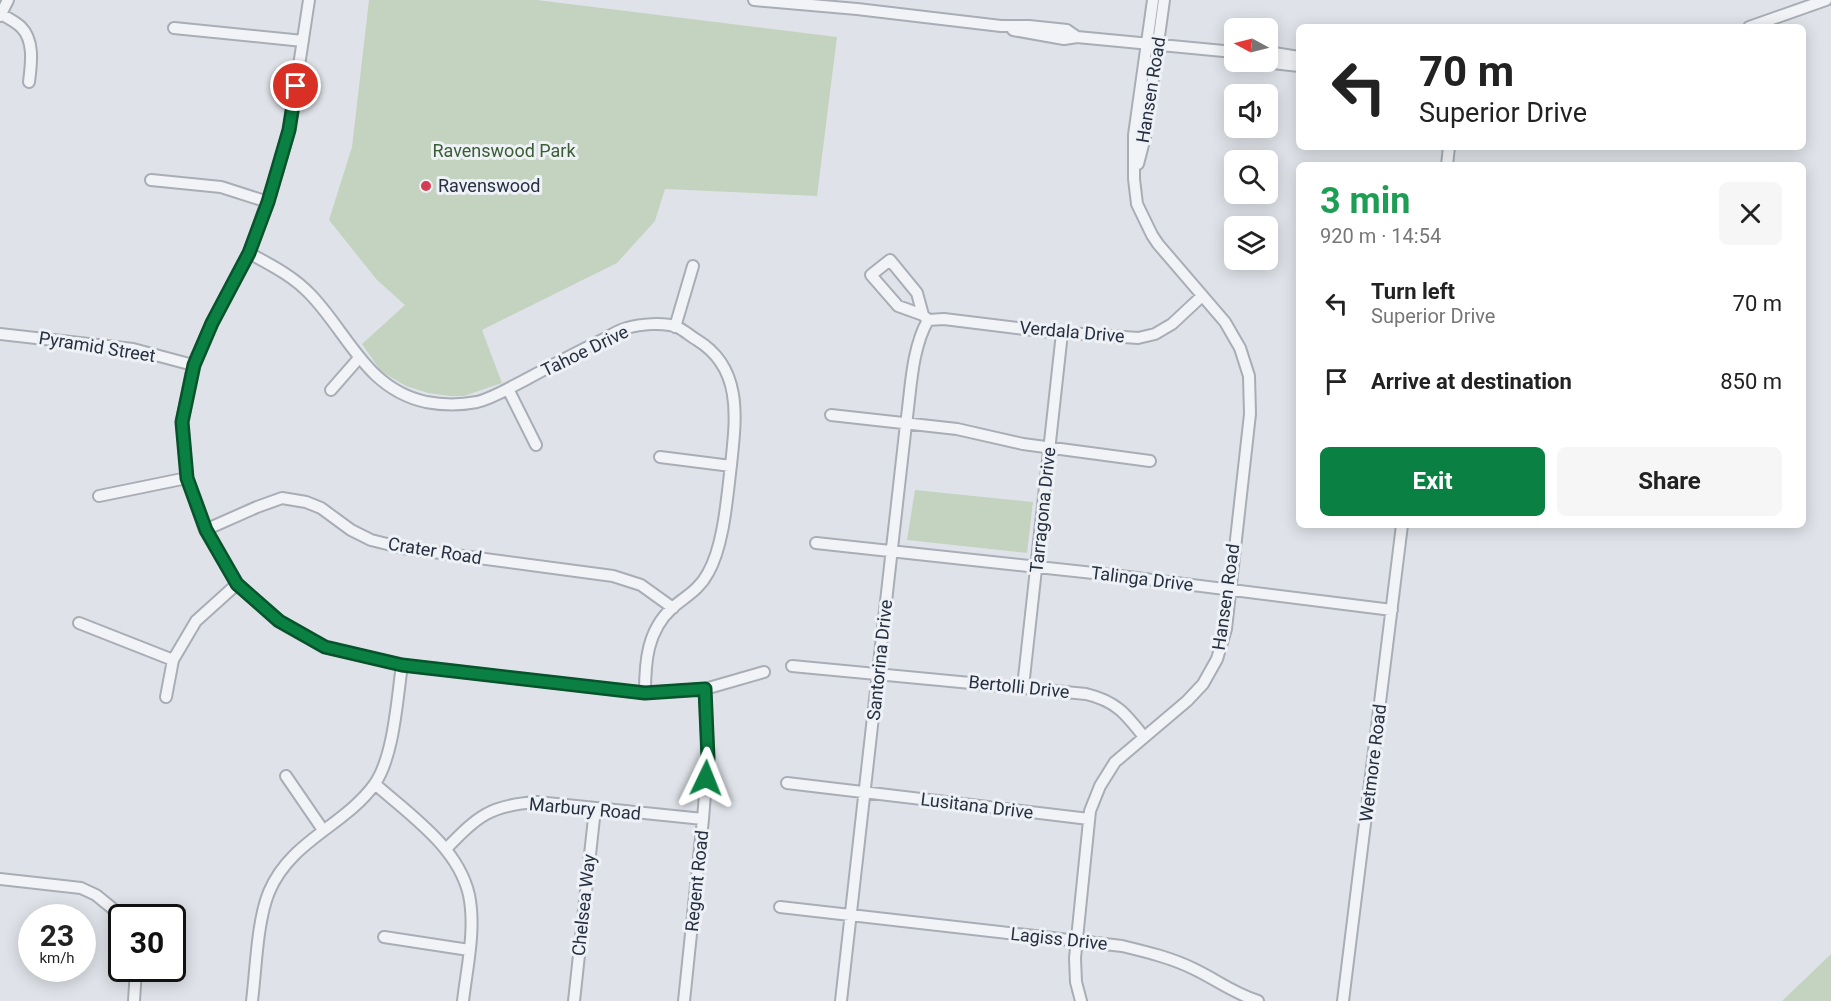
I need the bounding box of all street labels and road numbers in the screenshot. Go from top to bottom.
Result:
street label: Hansen Road [1132,35,1169,144]
street label: Verdala Drive [1019,316,1126,347]
street label: Tahoe Drive [538,320,632,381]
street label: Pyramid Street [37,327,157,366]
street label: Tarragona Drive [1025,446,1060,574]
street label: Crater Road [387,533,483,568]
street label: Hansen Road [1208,542,1243,651]
street label: Talinga Drive [1090,562,1194,595]
street label: Santorina Drive [863,598,896,721]
street label: Bertolli Drive [968,671,1071,702]
street label: Wetmore Road [1355,703,1390,823]
street label: Lusitana Drive [920,788,1035,823]
street label: Marbury Road [528,793,642,824]
street label: Regent Road [681,829,712,933]
street label: Chelsea Way [568,852,599,957]
street label: Lagiss Drive [1009,923,1109,954]

